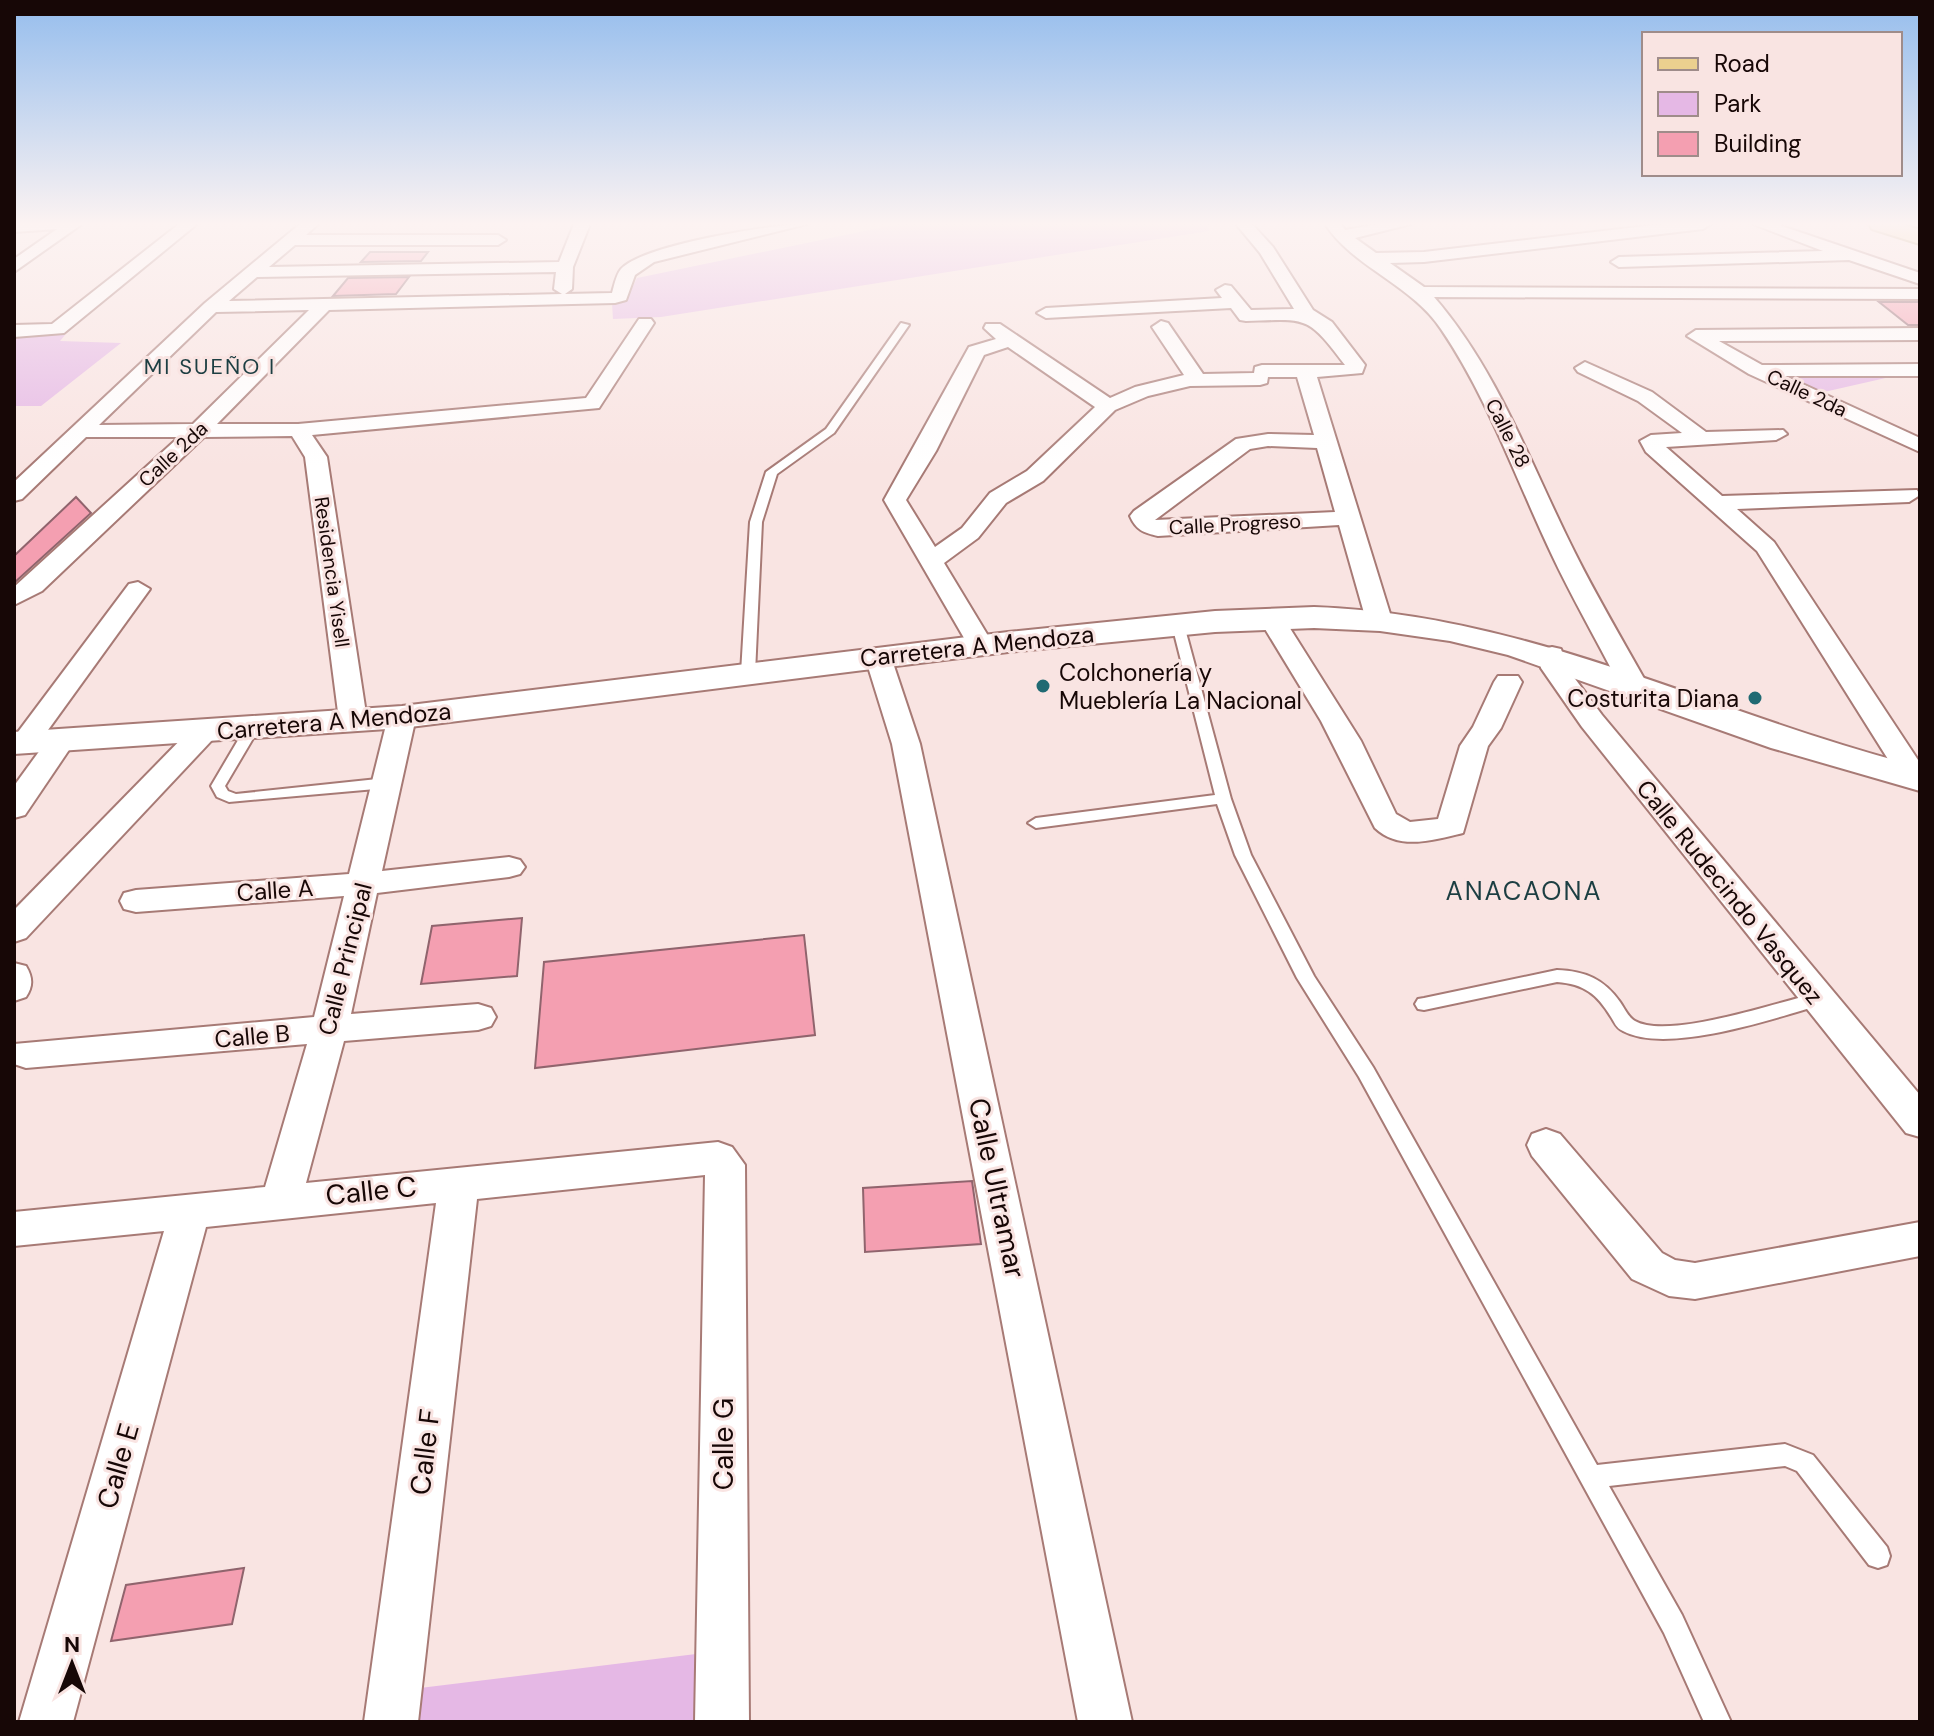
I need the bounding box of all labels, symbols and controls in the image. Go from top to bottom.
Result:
legend [1642,32,1902,176]
text: Road [1714,48,1770,79]
text: Park [1714,88,1761,119]
text: Building [1714,128,1801,159]
district label: MI SUEÑO I [144,352,276,381]
street label: Calle 2da [1763,363,1851,423]
street label: Calle 28 [1480,394,1536,472]
street label: Calle 2da [133,415,213,493]
street label: Residencia Yisell [309,495,355,649]
street label: Calle Progreso [1168,508,1302,540]
street label: Carretera A Mendoza [858,618,1096,674]
place label: Colchonería y Mueblería La Nacional [1059,657,1302,716]
marker: Colchonería y Mueblería La Nacional [1034,677,1052,695]
place label: Costurita Diana [1567,683,1739,714]
marker: Costurita Diana [1746,689,1764,707]
street label: Carretera A Mendoza [216,695,452,747]
street label: Calle Rudecindo Vasquez [1630,774,1830,1010]
street label: Calle A [236,872,315,908]
district label: ANACAONA [1445,874,1603,908]
street label: Calle Principal [311,879,379,1039]
street label: Calle B [213,1017,291,1055]
street label: Calle Ultramar [960,1095,1034,1281]
street label: Calle C [324,1168,418,1214]
street label: Calle G [705,1398,742,1490]
street label: Calle F [401,1407,449,1497]
street label: Calle E [88,1419,148,1513]
north arrow [32,1624,112,1704]
text: N [64,1630,80,1659]

